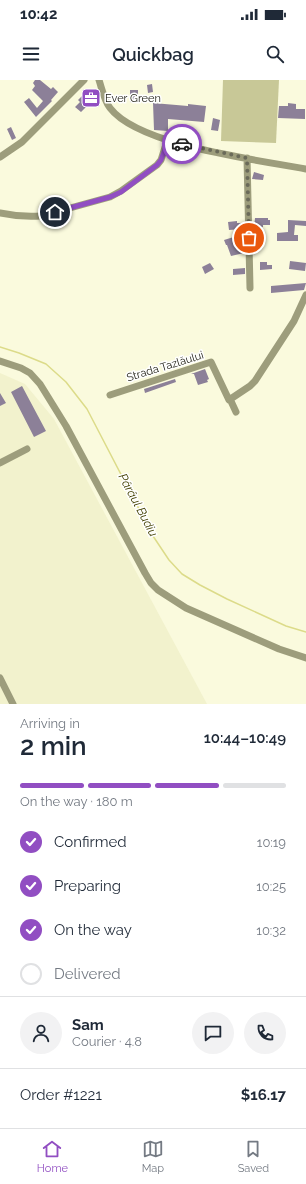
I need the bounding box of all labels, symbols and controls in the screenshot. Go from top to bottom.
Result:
text: 10:42 [20,5,57,23]
icon: menu [20,43,42,65]
icon: search [264,43,286,65]
text: Quickbag [112,44,194,65]
office icon: Ever Green [80,87,102,109]
place label: Ever Green [105,92,161,105]
courier [162,124,202,164]
icon: car [171,133,193,155]
pin [38,195,72,229]
icon: home [44,201,66,223]
pin [232,221,266,255]
icon: bag [238,227,260,249]
street label: Strada Tazlăului [125,349,205,384]
water label: Pârâul Budiu [116,471,160,539]
text: Arriving in [20,716,80,731]
text: 10:44–10:49 [204,729,286,747]
text: 2 min [20,731,87,761]
text: On the way · 180 m [20,794,133,809]
icon: check [20,831,42,853]
text: Confirmed [54,833,127,851]
text: 10:19 [257,835,286,850]
icon: check [20,875,42,897]
text: Preparing [54,877,121,895]
text: 10:25 [256,879,286,894]
icon: check [20,919,42,941]
text: On the way [54,921,132,939]
text: 10:32 [256,923,286,938]
text: Delivered [54,965,121,983]
button: person [20,1012,62,1054]
button: chat [192,1012,234,1054]
button: phone [244,1012,286,1054]
text: Sam [72,1016,104,1034]
text: Courier · 4.8 [72,1034,142,1049]
text: Order #1221 [20,1086,102,1104]
text: $16.17 [241,1086,286,1104]
tab: Home [37,1138,68,1175]
tab: Map [142,1138,164,1175]
tab: Saved [238,1138,269,1175]

